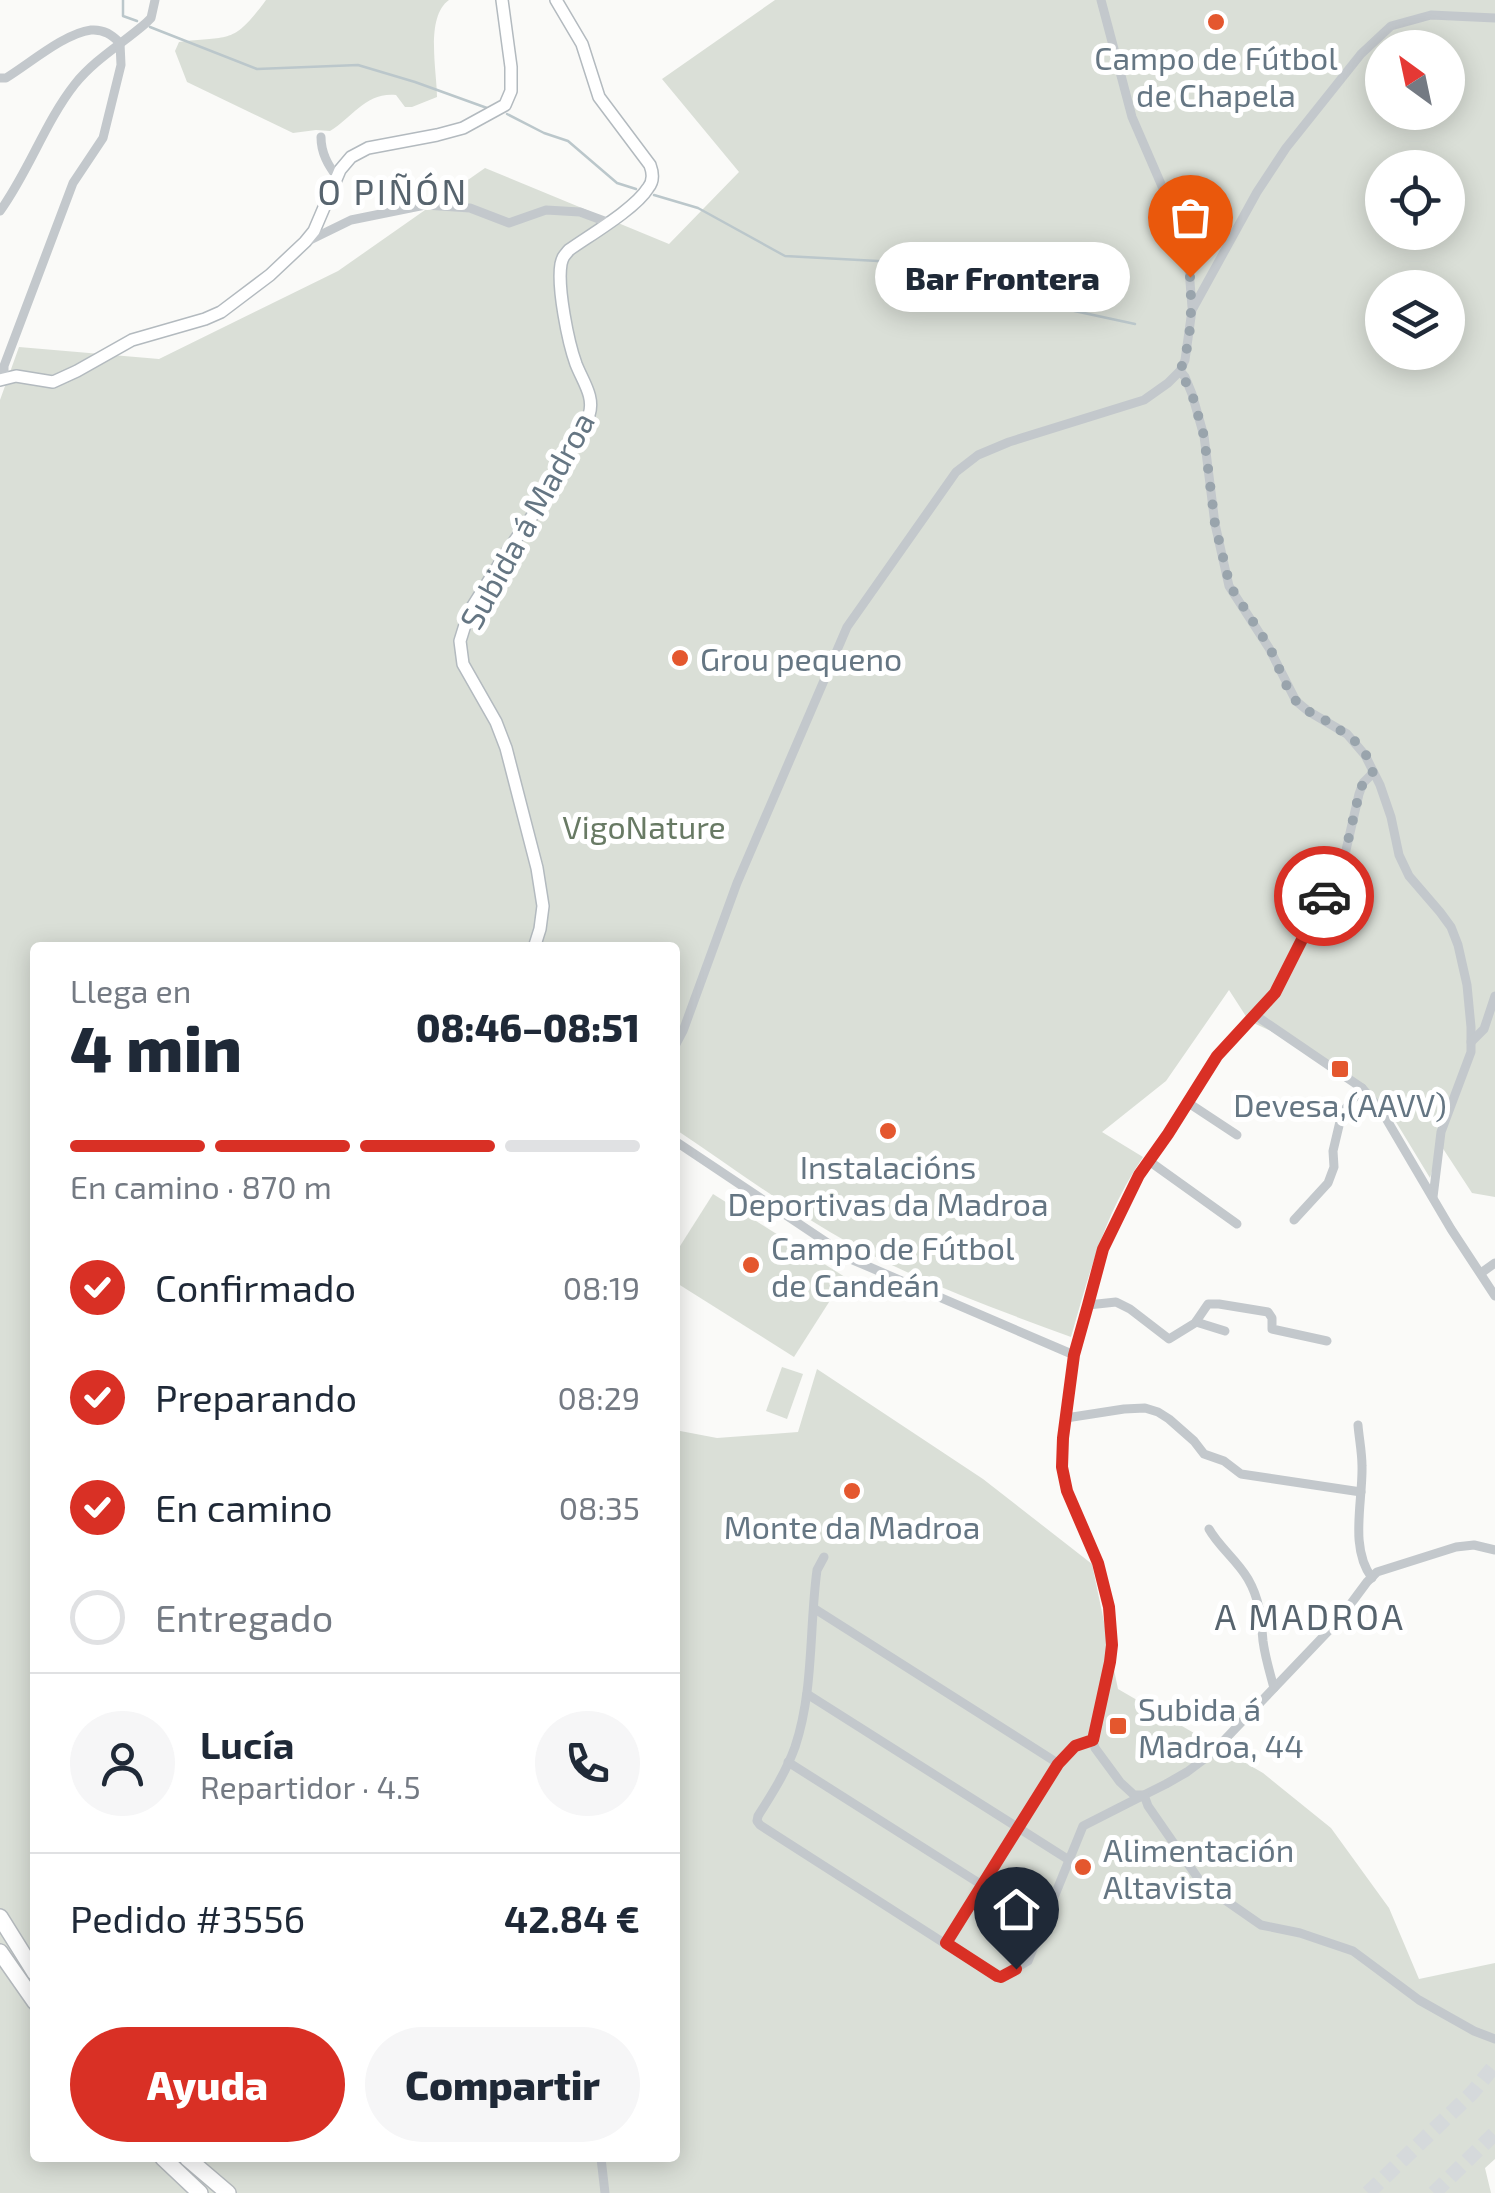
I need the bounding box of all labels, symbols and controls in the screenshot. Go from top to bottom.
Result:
marker: Campo de Fútbol de Chapela [1205,11,1227,33]
north arrow [1365,30,1465,130]
map controls [1365,30,1465,370]
place label: Campo de Fútbol de Chapela [1094,38,1338,113]
button: locate [1365,150,1465,250]
district label: O PIÑÓN [317,170,469,212]
pin [1148,175,1233,278]
icon: bag [1163,190,1218,245]
callout: Bar Frontera [875,242,1130,312]
text: Bar Frontera [905,258,1100,296]
button: layers [1365,270,1465,370]
street label: Subida á Madroa [451,405,601,635]
place label: Grou pequeno [700,639,902,677]
marker: Grou pequeno [669,647,691,669]
park label: VigoNature [562,807,726,845]
courier [1274,846,1374,946]
icon: car [1297,869,1352,924]
text: Llega en [70,971,191,1009]
text: 08:46–08:51 [416,1004,640,1050]
text: 4 min [70,1007,242,1085]
marker: Devesa,(AAVV) [1329,1058,1351,1080]
place label: Devesa,(AAVV) [1233,1085,1447,1123]
marker: Instalacións Deportivas da Madroa [877,1120,899,1142]
place label: Instalacións Deportivas da Madroa [727,1147,1049,1222]
text: En camino · 870 m [70,1167,332,1205]
place label: Campo de Fútbol de Candeán [771,1228,1015,1303]
marker: Campo de Fútbol de Candeán [740,1254,762,1276]
icon: check [70,1260,125,1315]
text: Confirmado [155,1264,356,1310]
text: 08:19 [563,1268,640,1306]
icon: check [70,1370,125,1425]
text: Preparando [155,1374,357,1420]
text: 08:29 [557,1378,640,1416]
icon: check [70,1480,125,1535]
marker: Monte da Madroa [841,1480,863,1502]
text: En camino [155,1484,333,1530]
text: 08:35 [559,1488,640,1526]
place label: Monte da Madroa [724,1507,980,1545]
text: Entregado [155,1594,333,1640]
district label: A MADROA [1214,1595,1406,1637]
place label: Subida á Madroa, 44 [1138,1689,1304,1764]
button: person [70,1711,175,1816]
button: phone [535,1711,640,1816]
marker: Subida á Madroa, 44 [1107,1715,1129,1737]
text: Lucía [200,1721,294,1767]
text: Repartidor · 4.5 [200,1767,421,1805]
place label: Alimentación Altavista [1103,1830,1294,1905]
marker: Alimentación Altavista [1072,1856,1094,1878]
pin [974,1867,1059,1970]
icon: home [989,1882,1044,1937]
text: Pedido #3556 [70,1895,305,1941]
text: 42.84 € [504,1895,640,1941]
button: Ayuda [70,2027,345,2142]
button: Compartir [365,2027,640,2142]

